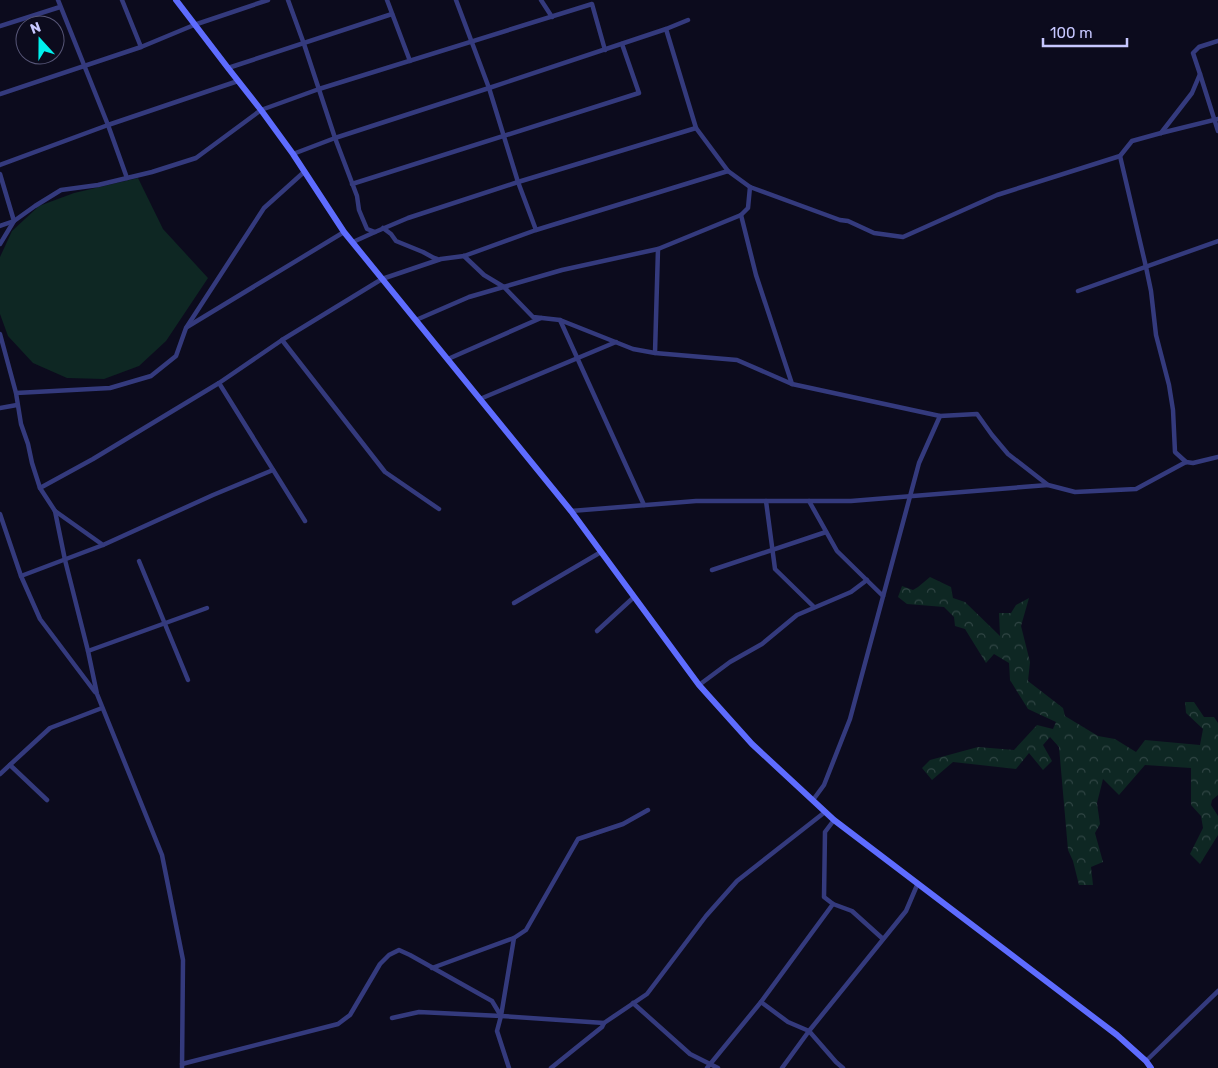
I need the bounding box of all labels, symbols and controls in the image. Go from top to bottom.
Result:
north arrow [15,15,65,65]
scale bar [1043,15,1127,47]
text: N [28,19,43,38]
text: 100 m [1050,24,1092,42]

